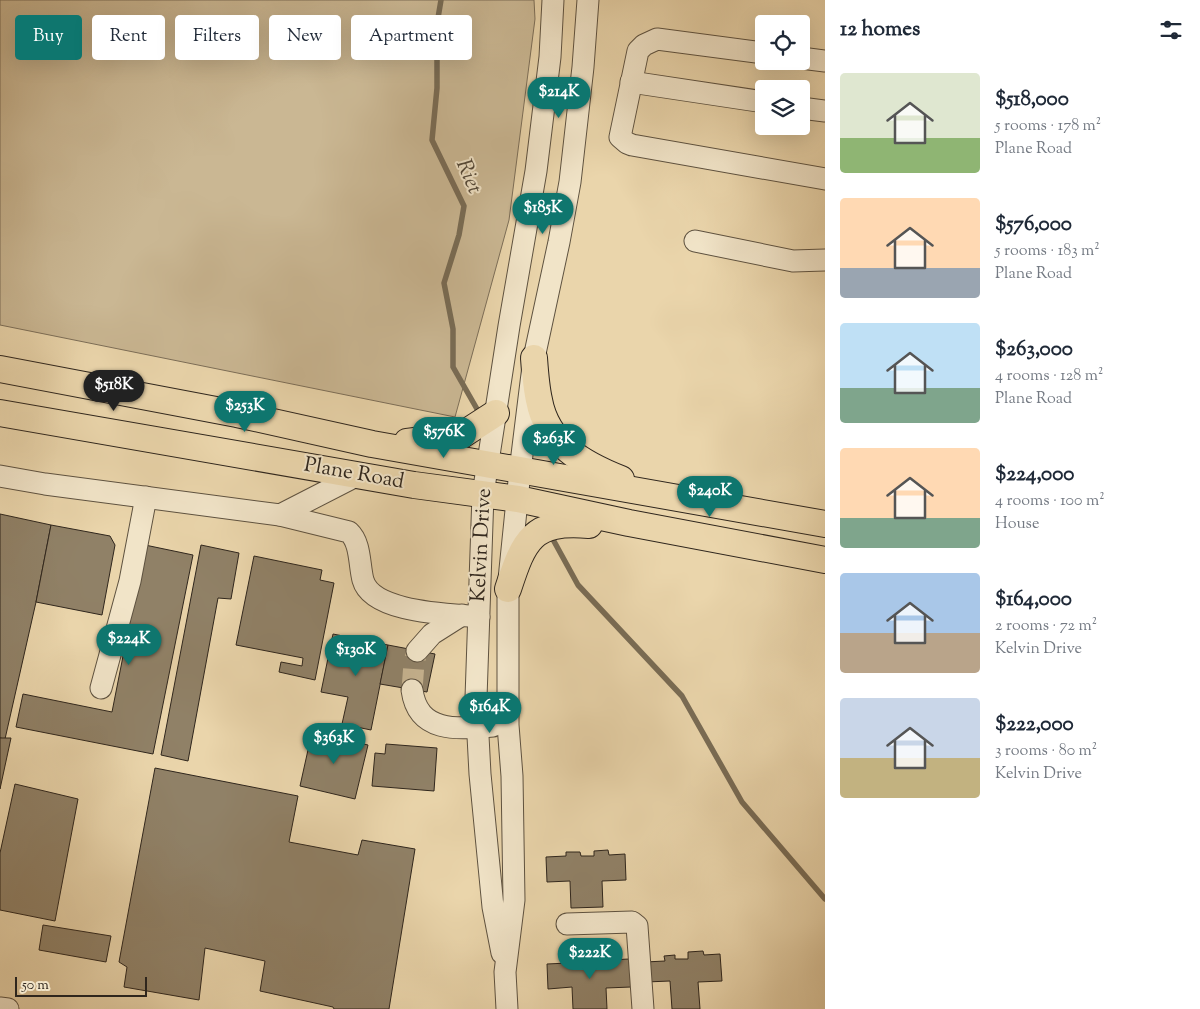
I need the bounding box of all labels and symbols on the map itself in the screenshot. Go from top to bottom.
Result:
pin: $214K [524,76,594,119]
water label: Riet [446,155,490,200]
pin: $185K [508,192,578,235]
pin: $518K [79,370,149,412]
pin: $253K [210,390,280,433]
pin: $576K [409,416,479,459]
pin: $263K [519,424,589,466]
street label: Plane Road [302,450,406,498]
pin: $240K [675,476,745,518]
street label: Kelvin Drive [464,487,500,603]
pin: $224K [94,624,164,666]
pin: $130K [321,634,391,677]
pin: $164K [455,692,525,734]
pin: $363K [299,722,369,765]
pin: $222K [555,938,625,980]
scale bar [15,974,148,997]

